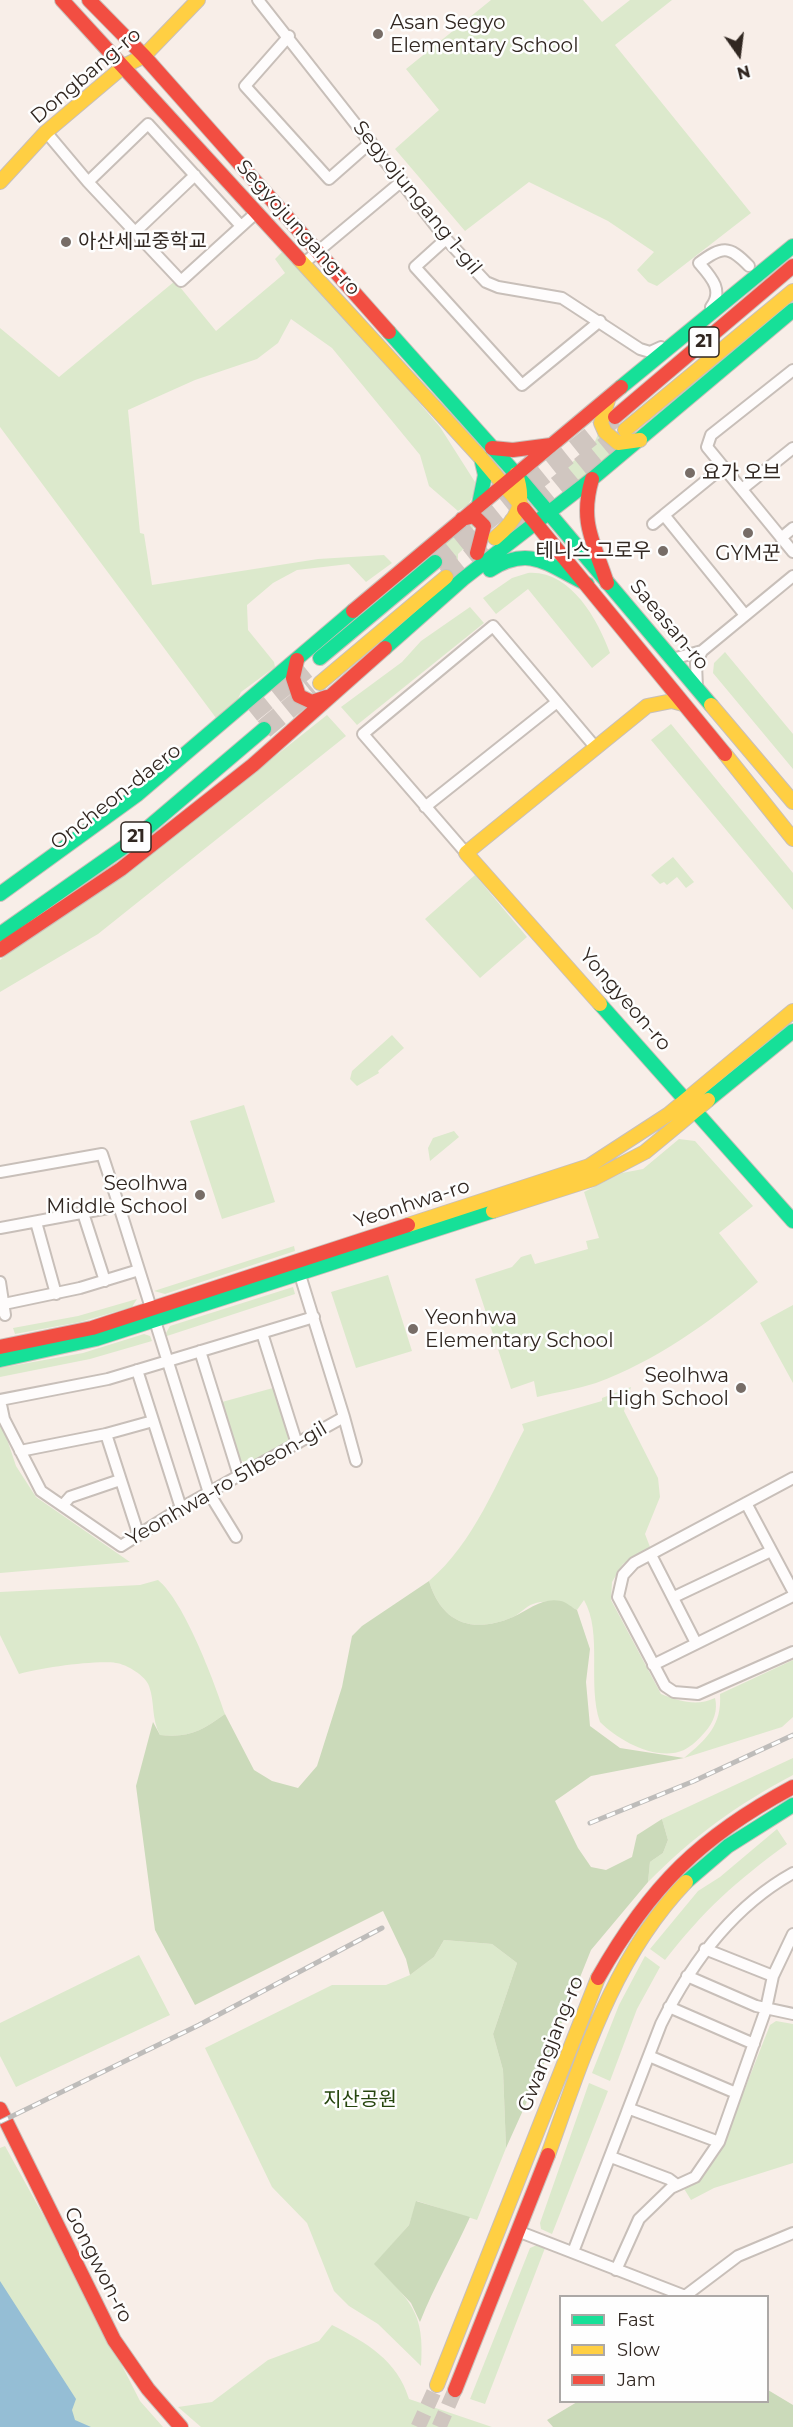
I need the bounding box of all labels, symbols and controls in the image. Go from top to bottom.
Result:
place label: Asan Segyo Elementary School [390,11,579,58]
street label: Dongbang-ro [26,23,146,129]
north arrow [709,24,769,84]
marker: Asan Segyo Elementary School [371,27,385,41]
text: N [735,61,752,83]
street label: Segyojungang 1-gil [348,116,486,280]
street label: Segyojungang-ro [231,155,365,301]
place label: 아산세교중학교 [78,230,207,254]
marker: 아산세교중학교 [59,235,73,249]
road number: 21 [689,327,719,357]
place label: 요가 오브 [702,461,781,485]
marker: 요가 오브 [683,466,697,480]
marker: GYM꾼 [741,526,755,540]
place label: 테니스 그로우 [535,539,651,563]
place label: GYM꾼 [715,542,781,566]
marker: 테니스 그로우 [656,544,670,558]
street label: Saeasan-ro [624,575,714,675]
street label: Oncheon-daero [46,739,186,855]
road number: 21 [121,822,151,852]
street label: Yongyeon-ro [574,944,676,1056]
place label: Seolhwa Middle School [46,1172,188,1219]
street label: Yeonhwa-ro [351,1174,473,1234]
marker: Seolhwa Middle School [193,1188,207,1202]
place label: Yeonhwa Elementary School [425,1306,614,1353]
marker: Yeonhwa Elementary School [406,1322,420,1336]
place label: Seolhwa High School [608,1364,729,1411]
marker: Seolhwa High School [734,1381,748,1395]
street label: Yeonhwa-ro 51beon-gil [122,1417,332,1551]
street label: Gwangjang-ro [513,1973,589,2115]
park label: 지산공원 [323,2088,397,2112]
street label: Gongwon-ro [59,2203,137,2327]
legend [559,2295,769,2403]
text: Fast [617,2309,655,2331]
text: Slow [617,2339,660,2361]
text: Jam [617,2369,656,2391]

